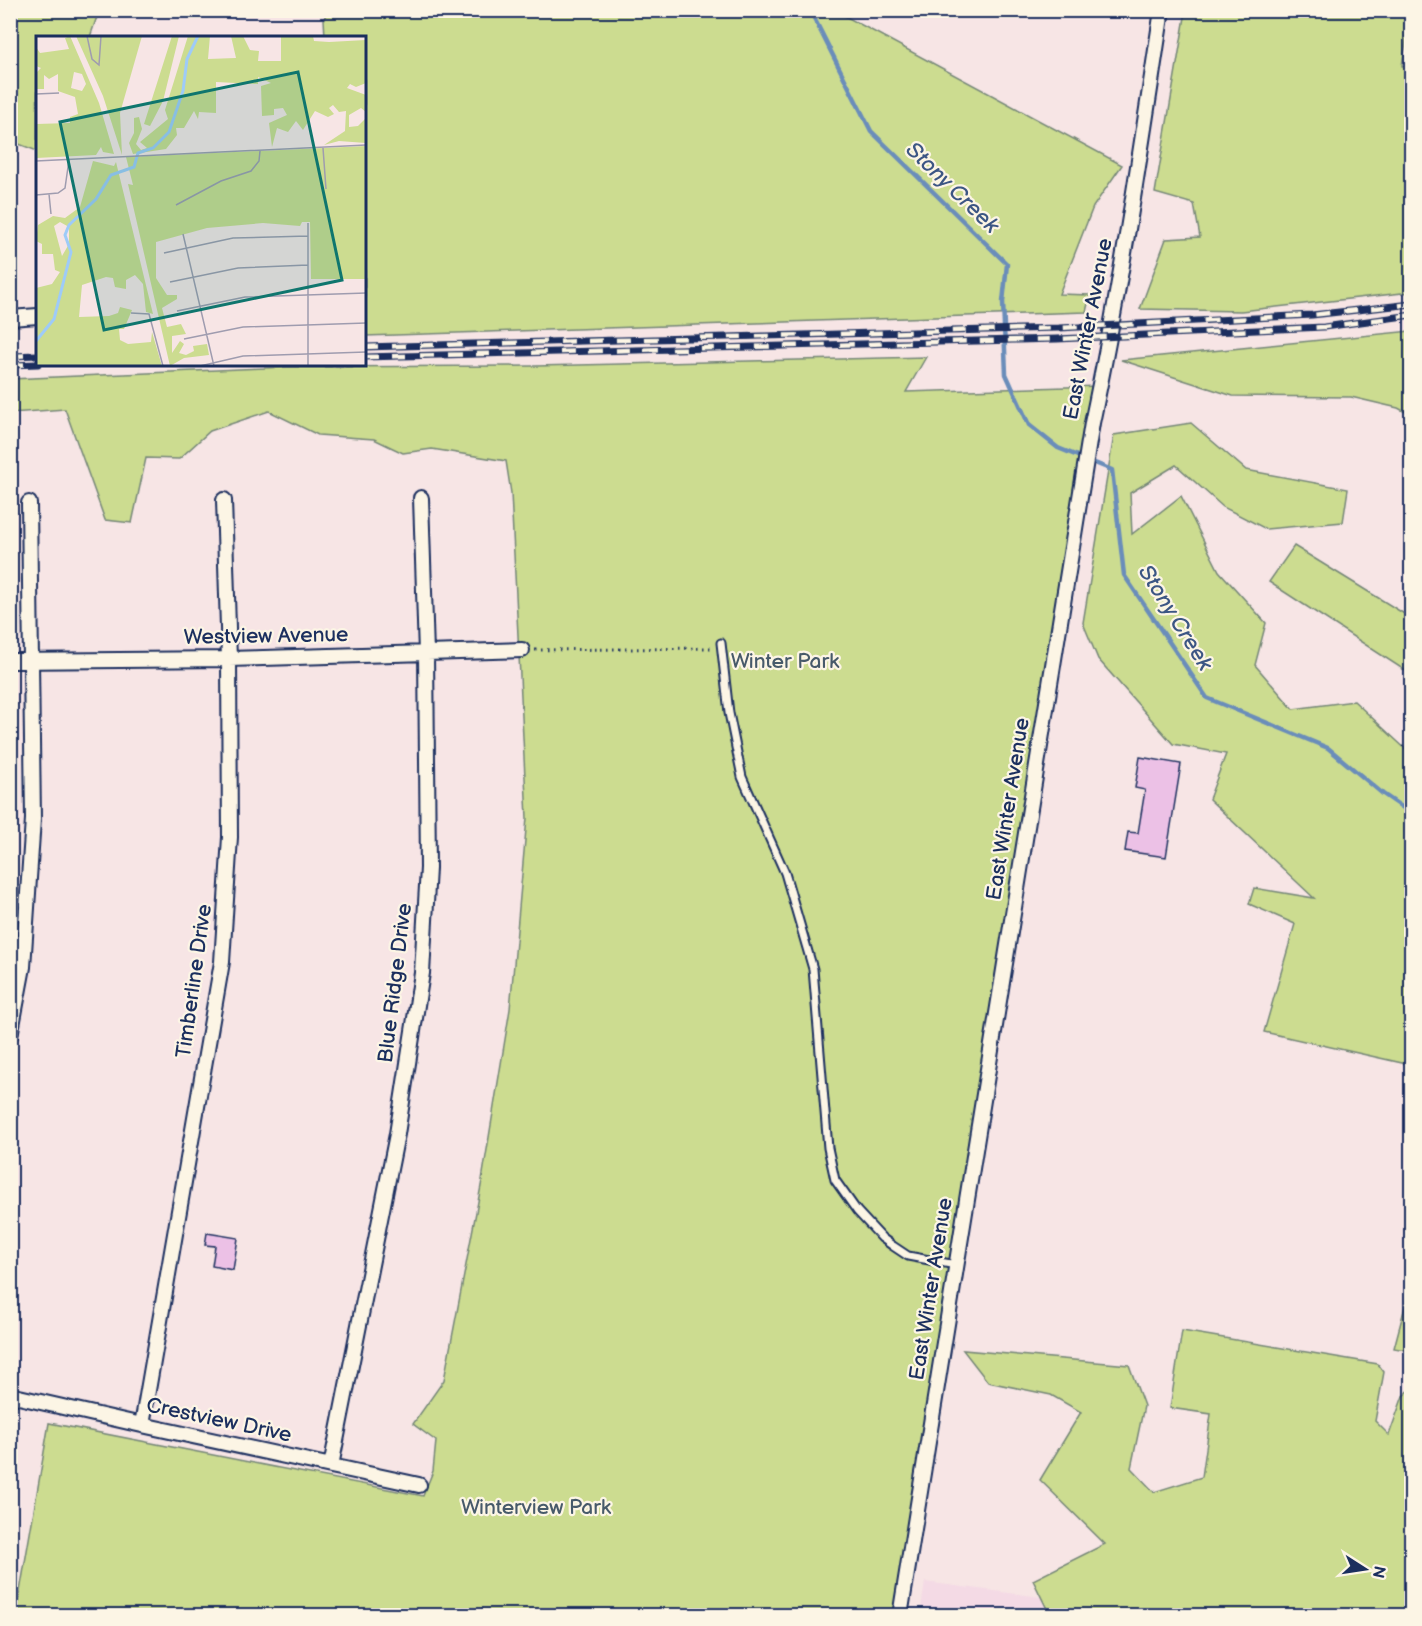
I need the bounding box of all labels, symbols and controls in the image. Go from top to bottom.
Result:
inset map [36,36,366,366]
water label: Stony Creek [900,137,1005,240]
street label: East Winter Avenue [1058,236,1118,422]
water label: Stony Creek [1132,560,1219,677]
street label: Westview Avenue [183,622,349,650]
park label: Winter Park [731,649,840,674]
street label: East Winter Avenue [981,716,1035,902]
street label: Timberline Drive [171,902,217,1060]
street label: Blue Ridge Drive [373,902,417,1064]
street label: East Winter Avenue [904,1196,958,1382]
street label: Crestview Drive [144,1392,294,1448]
park label: Winterview Park [461,1495,612,1520]
north arrow [1335,1539,1395,1599]
text: N [1368,1564,1389,1580]

